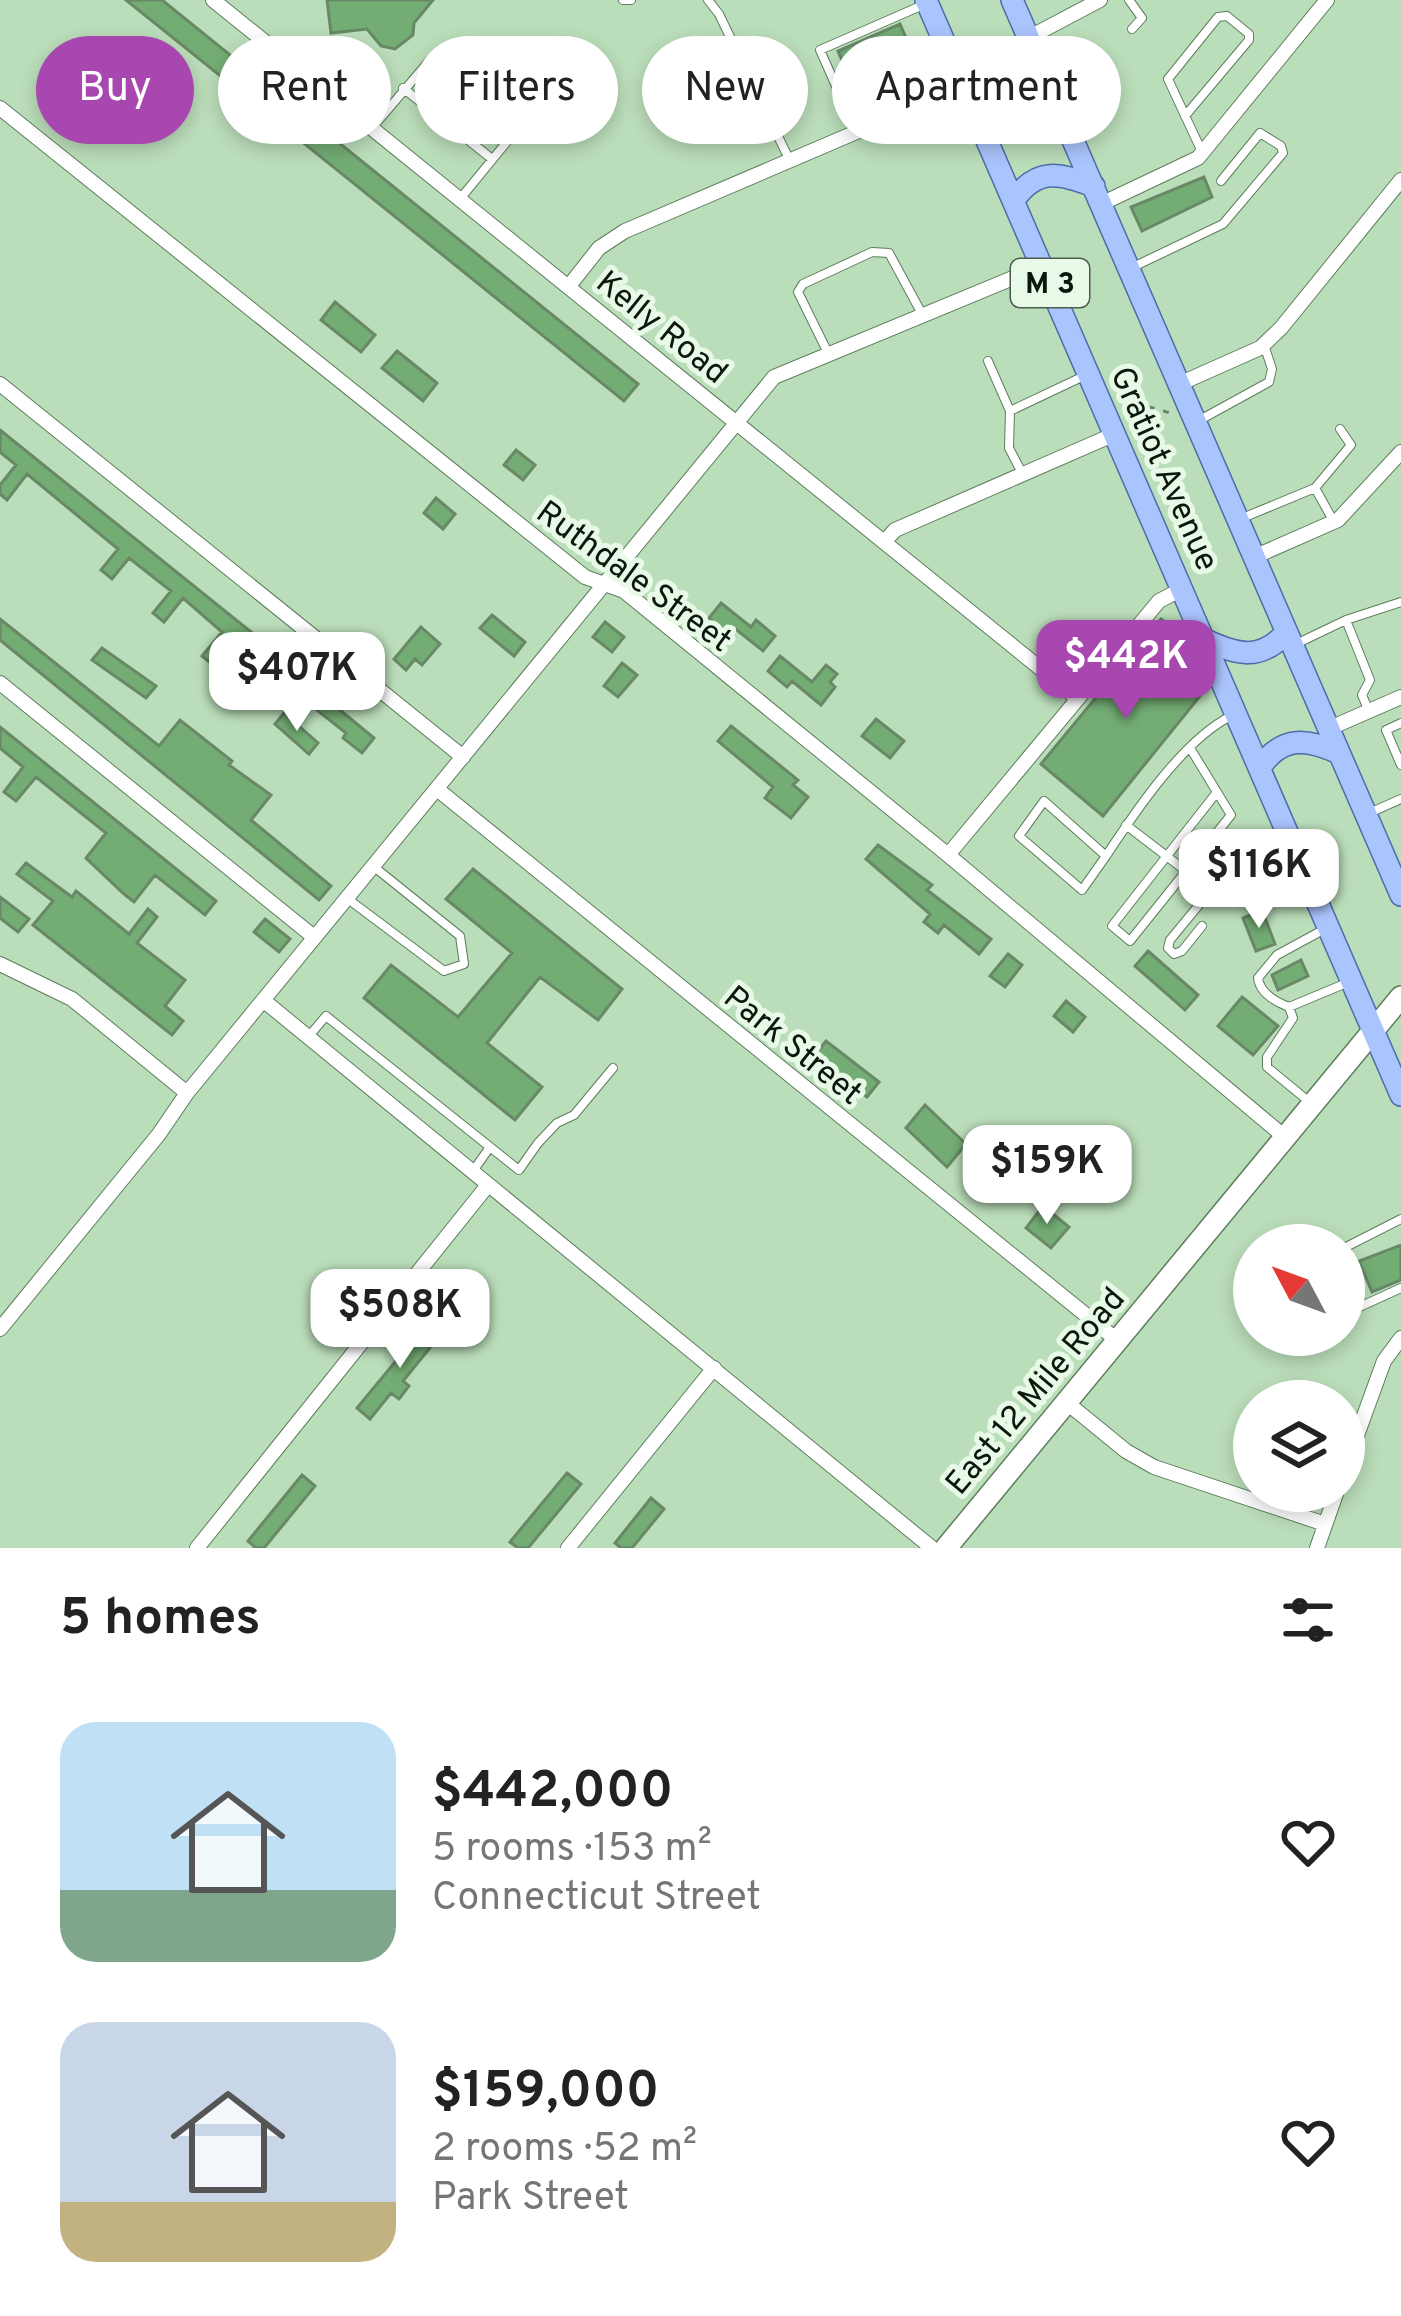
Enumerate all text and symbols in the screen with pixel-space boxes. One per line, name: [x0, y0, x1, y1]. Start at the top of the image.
chip: Buy: [36, 36, 194, 144]
chip: Rent: [218, 36, 391, 144]
chip: Filters: [415, 36, 618, 144]
chip: New: [642, 36, 808, 144]
chip: Apartment: [832, 36, 1121, 144]
road number: M 3: [1011, 259, 1089, 307]
street label: Kelly Road: [586, 263, 735, 395]
street label: Gratiot Avenue: [1099, 361, 1226, 578]
street label: Ruthdale Street: [527, 493, 739, 663]
pin: $442K: [1042, 620, 1210, 722]
pin: $407K: [213, 632, 381, 734]
text: $442K: [1063, 634, 1189, 683]
text: $407K: [236, 646, 358, 695]
pin: $116K: [1175, 829, 1343, 931]
text: $116K: [1206, 843, 1312, 892]
street label: Park Street: [713, 978, 869, 1116]
pin: $159K: [963, 1125, 1131, 1227]
text: $159K: [990, 1139, 1104, 1188]
north arrow: [1233, 1224, 1365, 1356]
map controls: [1233, 1224, 1365, 1512]
pin: $508K: [316, 1269, 484, 1371]
street label: East 12 Mile Road: [938, 1280, 1136, 1505]
text: $508K: [338, 1283, 462, 1332]
button: layers: [1233, 1380, 1365, 1512]
icon: filters: [1275, 1587, 1341, 1653]
text: 5 homes: [60, 1588, 261, 1653]
text: $442,000: [432, 1761, 673, 1826]
icon: home: [156, 1770, 300, 1914]
icon: heart: [1275, 1809, 1341, 1875]
text: 5 rooms · 153 m²: [432, 1826, 712, 1875]
text: Connecticut Street: [432, 1875, 761, 1924]
text: $159,000: [432, 2061, 659, 2126]
icon: home: [156, 2070, 300, 2214]
icon: heart: [1275, 2109, 1341, 2175]
text: 2 rooms · 52 m²: [432, 2126, 697, 2175]
text: Park Street: [432, 2175, 629, 2224]

